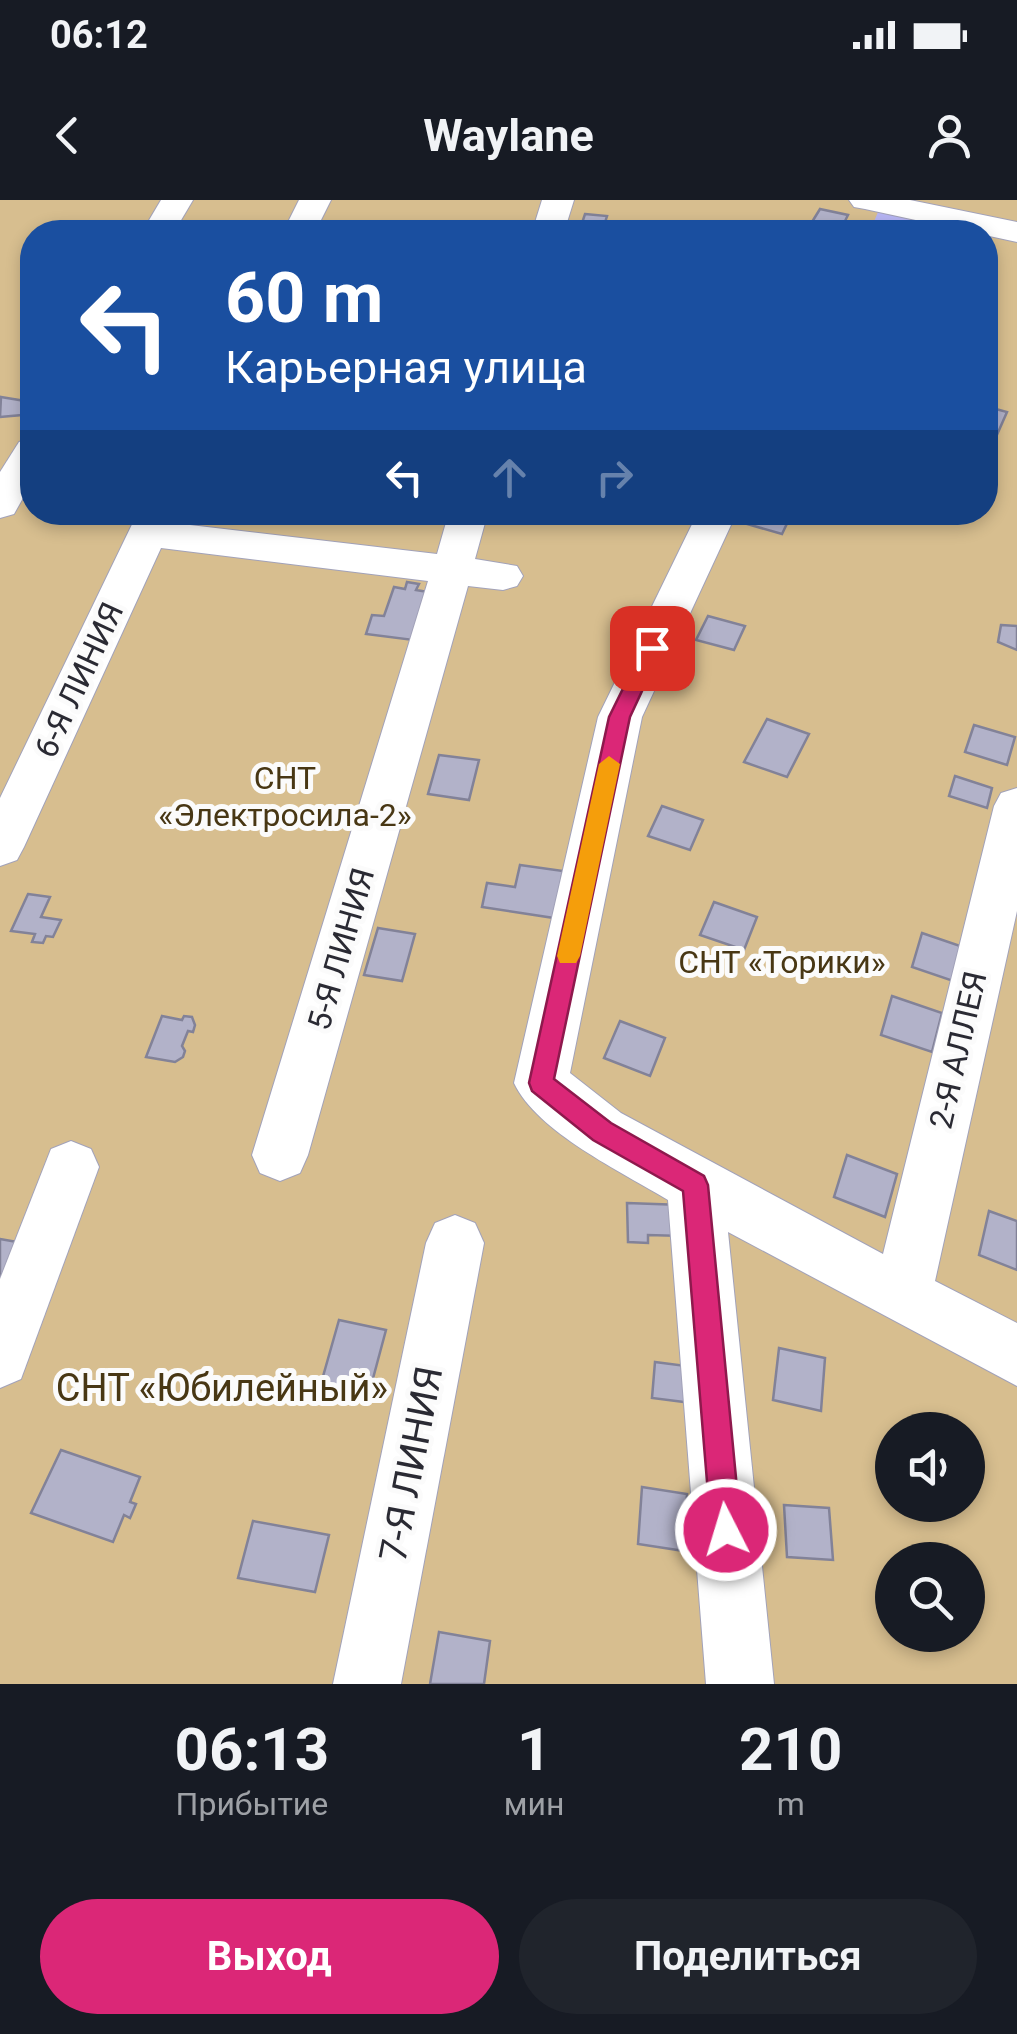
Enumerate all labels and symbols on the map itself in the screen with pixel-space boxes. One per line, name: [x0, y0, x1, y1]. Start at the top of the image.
street label: 6-Я ЛИНИЯ: [27, 596, 131, 764]
pin: [610, 606, 695, 691]
park label: СНТ «Электросила-2»: [158, 759, 412, 834]
street label: 5-Я ЛИНИЯ: [300, 864, 382, 1034]
park label: СНТ «Торики»: [678, 943, 886, 981]
street label: 2-Я АЛЛЕЯ: [921, 968, 995, 1132]
street label: 7-Я ЛИНИЯ: [371, 1363, 451, 1565]
park label: СНТ «Юбилейный»: [56, 1366, 388, 1410]
position arrow: [674, 1478, 778, 1582]

